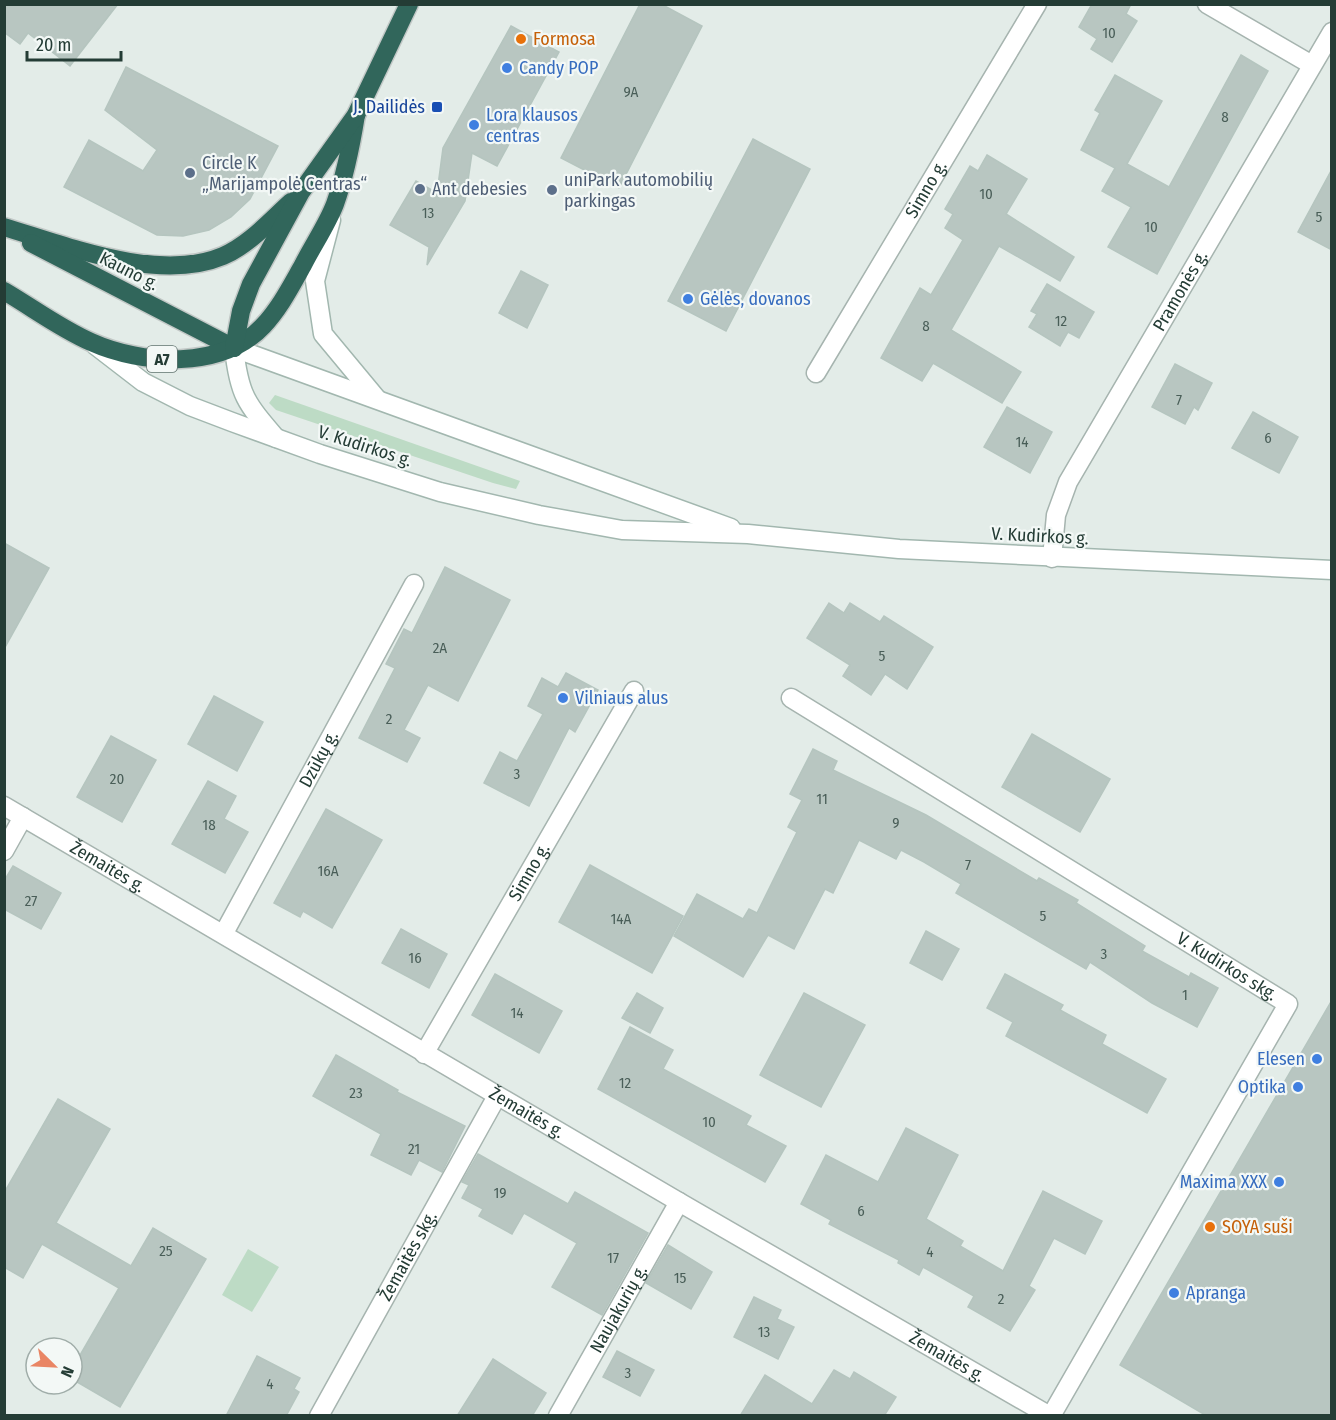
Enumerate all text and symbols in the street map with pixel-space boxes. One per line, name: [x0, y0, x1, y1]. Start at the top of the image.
scale bar: [27, 24, 122, 62]
house number: 10: [1102, 24, 1116, 42]
place label: Formosa: [533, 28, 596, 50]
marker: Formosa: [514, 32, 528, 46]
text: 20 m: [36, 34, 71, 56]
place label: Candy POP: [519, 57, 598, 79]
marker: Candy POP: [500, 61, 514, 75]
house number: 9A: [623, 83, 639, 101]
place label: J. Dailidės: [353, 96, 425, 118]
marker: J. Dailidės: [430, 100, 444, 114]
place label: Lora klausos centras: [486, 104, 578, 147]
house number: 8: [1221, 108, 1229, 126]
marker: Lora klausos centras: [467, 118, 481, 132]
place label: Circle K „Marijampolė Centras“: [202, 152, 367, 195]
street label: Simno g.: [900, 157, 952, 222]
marker: Circle K „Marijampolė Centras“: [183, 166, 197, 180]
place label: uniPark automobilių parkingas: [564, 169, 713, 212]
place label: Ant debesies: [432, 178, 527, 200]
marker: Ant debesies: [413, 182, 427, 196]
marker: uniPark automobilių parkingas: [545, 183, 559, 197]
house number: 10: [979, 185, 993, 203]
house number: 13: [422, 204, 435, 222]
house number: 5: [1316, 208, 1323, 226]
house number: 10: [1144, 218, 1158, 236]
street label: Pramonės g.: [1148, 246, 1212, 335]
street label: Kauno g.: [96, 247, 162, 295]
place label: Gėlės, dovanos: [700, 288, 811, 310]
marker: Gėlės, dovanos: [681, 292, 695, 306]
house number: 12: [1055, 312, 1068, 330]
house number: 8: [922, 317, 930, 335]
road number: A7: [147, 346, 177, 372]
house number: 7: [1176, 391, 1182, 409]
street label: V. Kudirkos g.: [315, 420, 415, 472]
house number: 6: [1264, 429, 1272, 447]
house number: 14: [1015, 433, 1029, 451]
street label: V. Kudirkos g.: [991, 522, 1089, 550]
house number: 2A: [433, 639, 447, 657]
house number: 5: [879, 647, 886, 665]
place label: Vilniaus alus: [575, 687, 668, 709]
marker: Vilniaus alus: [556, 691, 570, 705]
house number: 2: [386, 710, 393, 728]
street label: Dzūkų g.: [294, 727, 343, 791]
house number: 3: [514, 765, 521, 783]
house number: 20: [110, 770, 124, 788]
house number: 11: [816, 790, 828, 808]
house number: 9: [892, 814, 900, 832]
house number: 18: [202, 816, 216, 834]
street label: Žemaitės g.: [66, 836, 149, 897]
street label: Simno g.: [504, 839, 554, 905]
house number: 7: [965, 856, 971, 874]
house number: 16A: [317, 862, 339, 880]
house number: 27: [25, 892, 37, 910]
house number: 5: [1040, 907, 1047, 925]
house number: 14A: [610, 910, 632, 928]
street label: V. Kudirkos skg.: [1173, 927, 1281, 1006]
house number: 3: [1101, 945, 1108, 963]
house number: 16: [408, 949, 422, 967]
house number: 1: [1182, 986, 1188, 1004]
house number: 14: [510, 1004, 524, 1022]
place label: Elesen: [1257, 1048, 1305, 1070]
marker: Elesen: [1310, 1052, 1324, 1066]
house number: 12: [619, 1074, 632, 1092]
place label: Optika: [1238, 1076, 1286, 1098]
marker: Optika: [1291, 1080, 1305, 1094]
street label: Žemaitės g.: [485, 1082, 568, 1143]
house number: 23: [349, 1084, 363, 1102]
house number: 10: [702, 1113, 716, 1131]
house number: 21: [408, 1140, 420, 1158]
place label: Maxima XXX: [1180, 1171, 1267, 1193]
marker: Maxima XXX: [1272, 1175, 1286, 1189]
house number: 19: [493, 1184, 507, 1202]
house number: 6: [857, 1202, 865, 1220]
street label: Žemaitės skg.: [374, 1207, 442, 1305]
place label: SOYA suši: [1222, 1216, 1293, 1238]
marker: SOYA suši: [1203, 1220, 1217, 1234]
house number: 25: [159, 1242, 173, 1260]
house number: 4: [926, 1243, 934, 1261]
house number: 17: [607, 1249, 619, 1267]
street label: Naujakurių g.: [585, 1261, 652, 1357]
house number: 15: [674, 1269, 686, 1287]
place label: Apranga: [1186, 1282, 1246, 1304]
marker: Apranga: [1167, 1286, 1181, 1300]
house number: 2: [998, 1290, 1005, 1308]
house number: 13: [758, 1323, 771, 1341]
street label: Žemaitės g.: [906, 1326, 989, 1387]
north arrow: [24, 1336, 84, 1396]
text: N: [57, 1364, 78, 1380]
house number: 3: [625, 1364, 632, 1382]
house number: 4: [266, 1375, 274, 1393]

